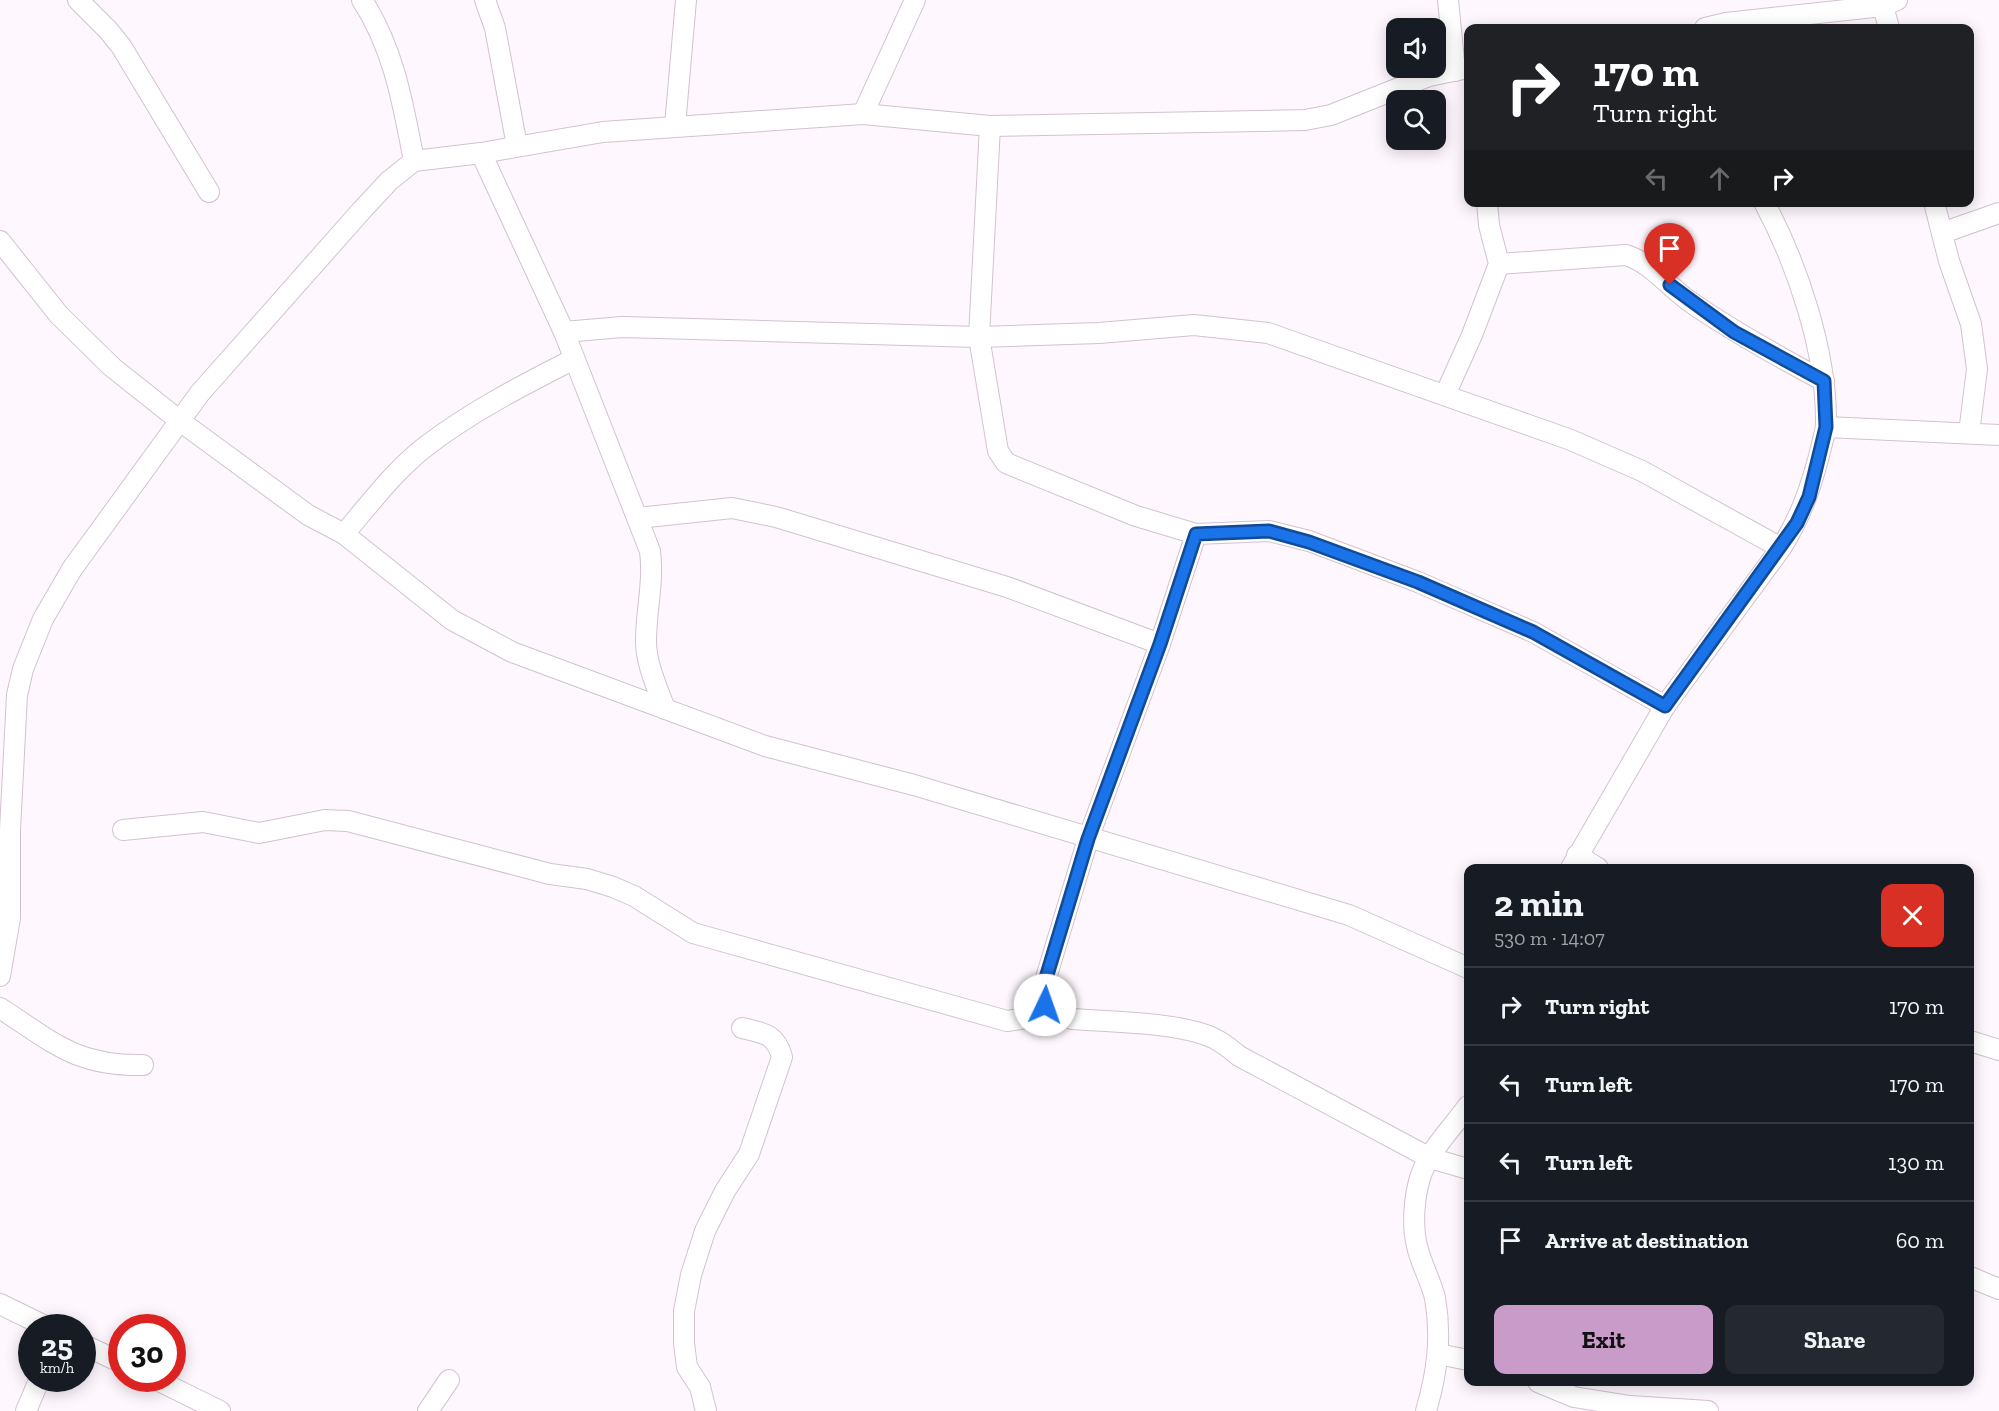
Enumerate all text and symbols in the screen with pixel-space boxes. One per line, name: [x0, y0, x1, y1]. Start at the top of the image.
map controls: [1386, 18, 1446, 150]
button: sound: [1386, 18, 1446, 78]
text: 170 m: [1593, 46, 1699, 97]
icon: right: [1494, 48, 1572, 126]
button: search: [1386, 90, 1446, 150]
text: Turn right: [1593, 97, 1717, 129]
icon: left: [1640, 162, 1673, 195]
icon: ahead: [1703, 162, 1736, 195]
icon: right: [1766, 162, 1799, 195]
pin: [1644, 223, 1695, 285]
icon: arrive: [1653, 232, 1686, 265]
text: 2 min: [1494, 882, 1584, 925]
button: close: [1881, 884, 1944, 947]
text: 530 m · 14:07: [1494, 926, 1605, 950]
position arrow: [1013, 973, 1077, 1037]
icon: right: [1494, 990, 1527, 1023]
text: Turn right: [1545, 993, 1649, 1020]
text: 170 m: [1889, 993, 1944, 1020]
icon: left: [1494, 1068, 1527, 1101]
text: Turn left: [1545, 1071, 1632, 1098]
text: 170 m: [1889, 1071, 1944, 1098]
icon: left: [1494, 1146, 1527, 1179]
text: Turn left: [1545, 1149, 1632, 1176]
text: 130 m: [1888, 1149, 1944, 1176]
icon: arrive: [1494, 1224, 1527, 1257]
text: Arrive at destination: [1545, 1227, 1748, 1254]
text: 60 m: [1896, 1227, 1944, 1254]
button: Exit: [1494, 1305, 1713, 1374]
button: Share: [1725, 1305, 1944, 1374]
speed limit sign: 30: [108, 1314, 186, 1392]
text: 25: [41, 1328, 73, 1364]
text: km/h: [40, 1359, 74, 1377]

